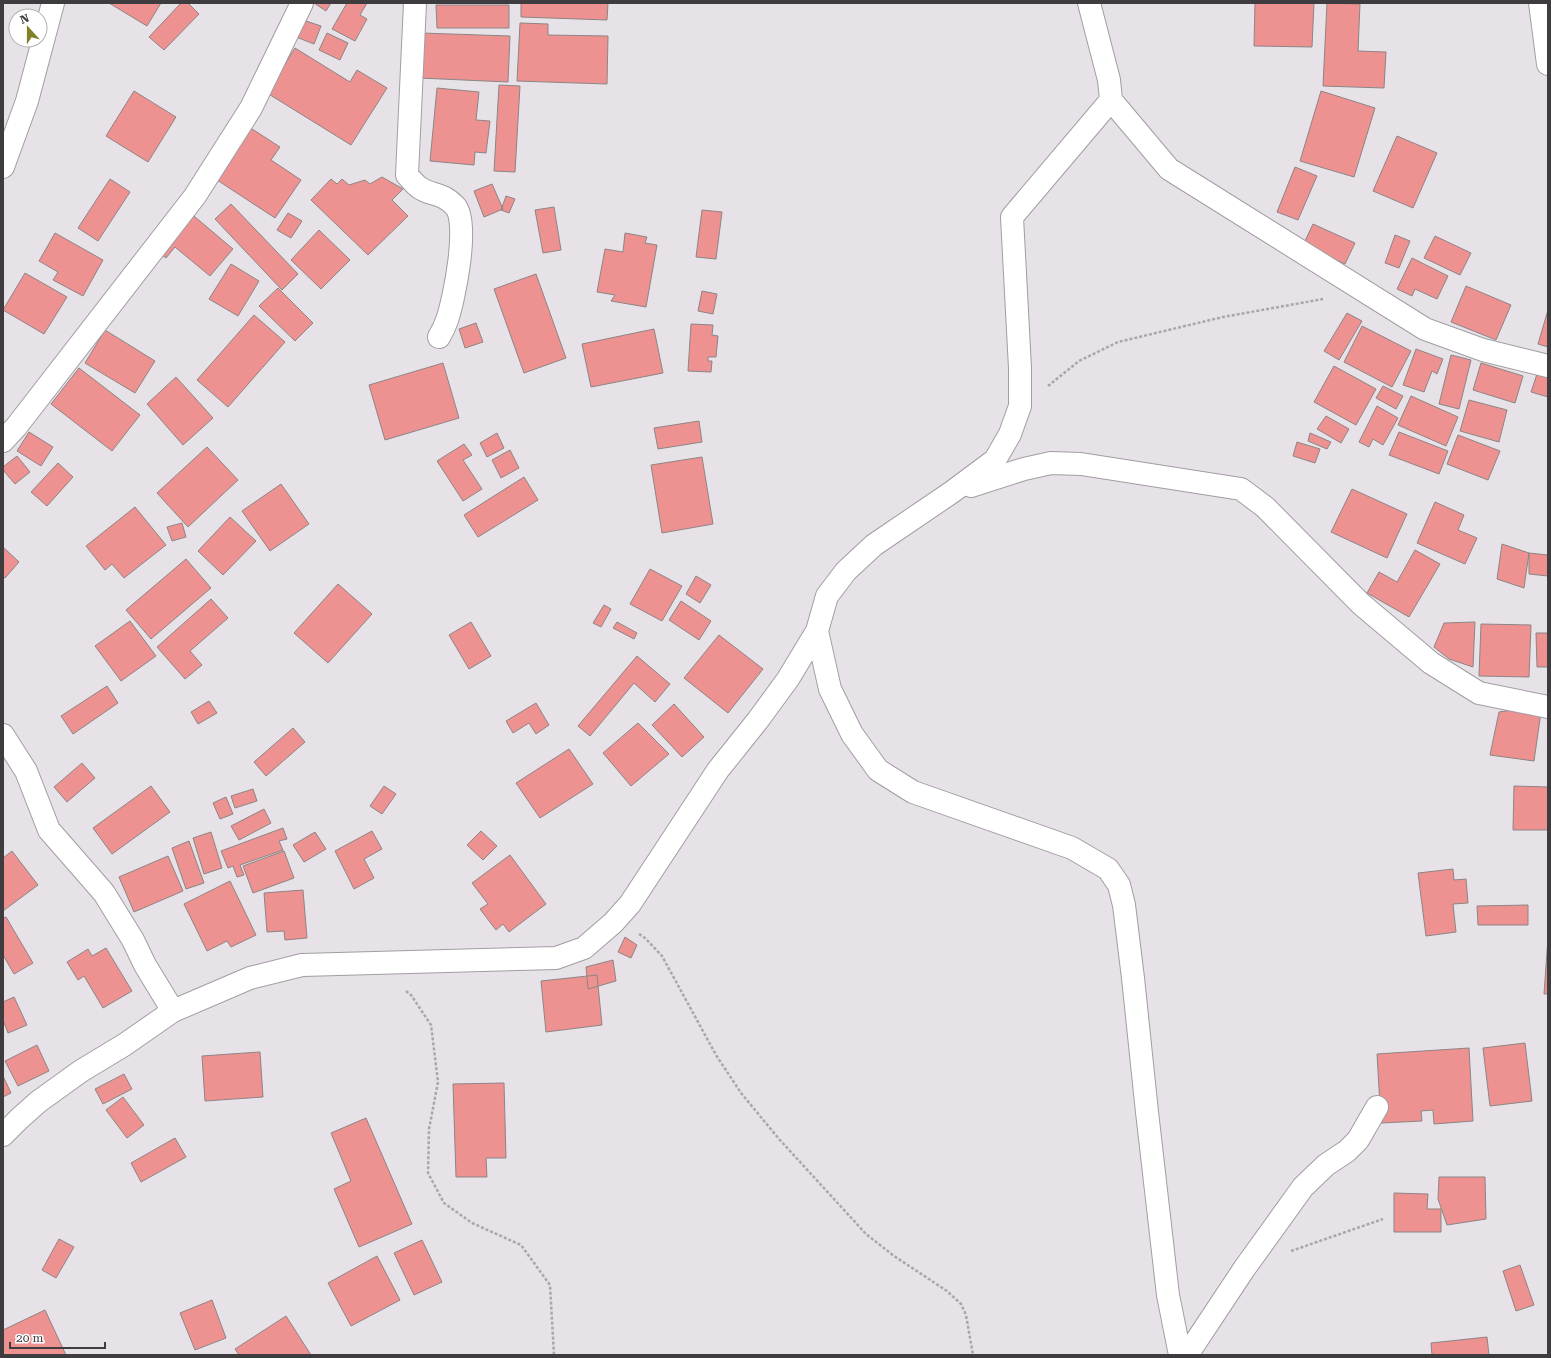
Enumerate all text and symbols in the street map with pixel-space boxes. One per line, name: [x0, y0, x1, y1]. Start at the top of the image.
north arrow: [8, 8, 48, 48]
text: N: [18, 11, 31, 27]
scale bar: [10, 1324, 105, 1350]
text: 20 m: [16, 1331, 43, 1345]

